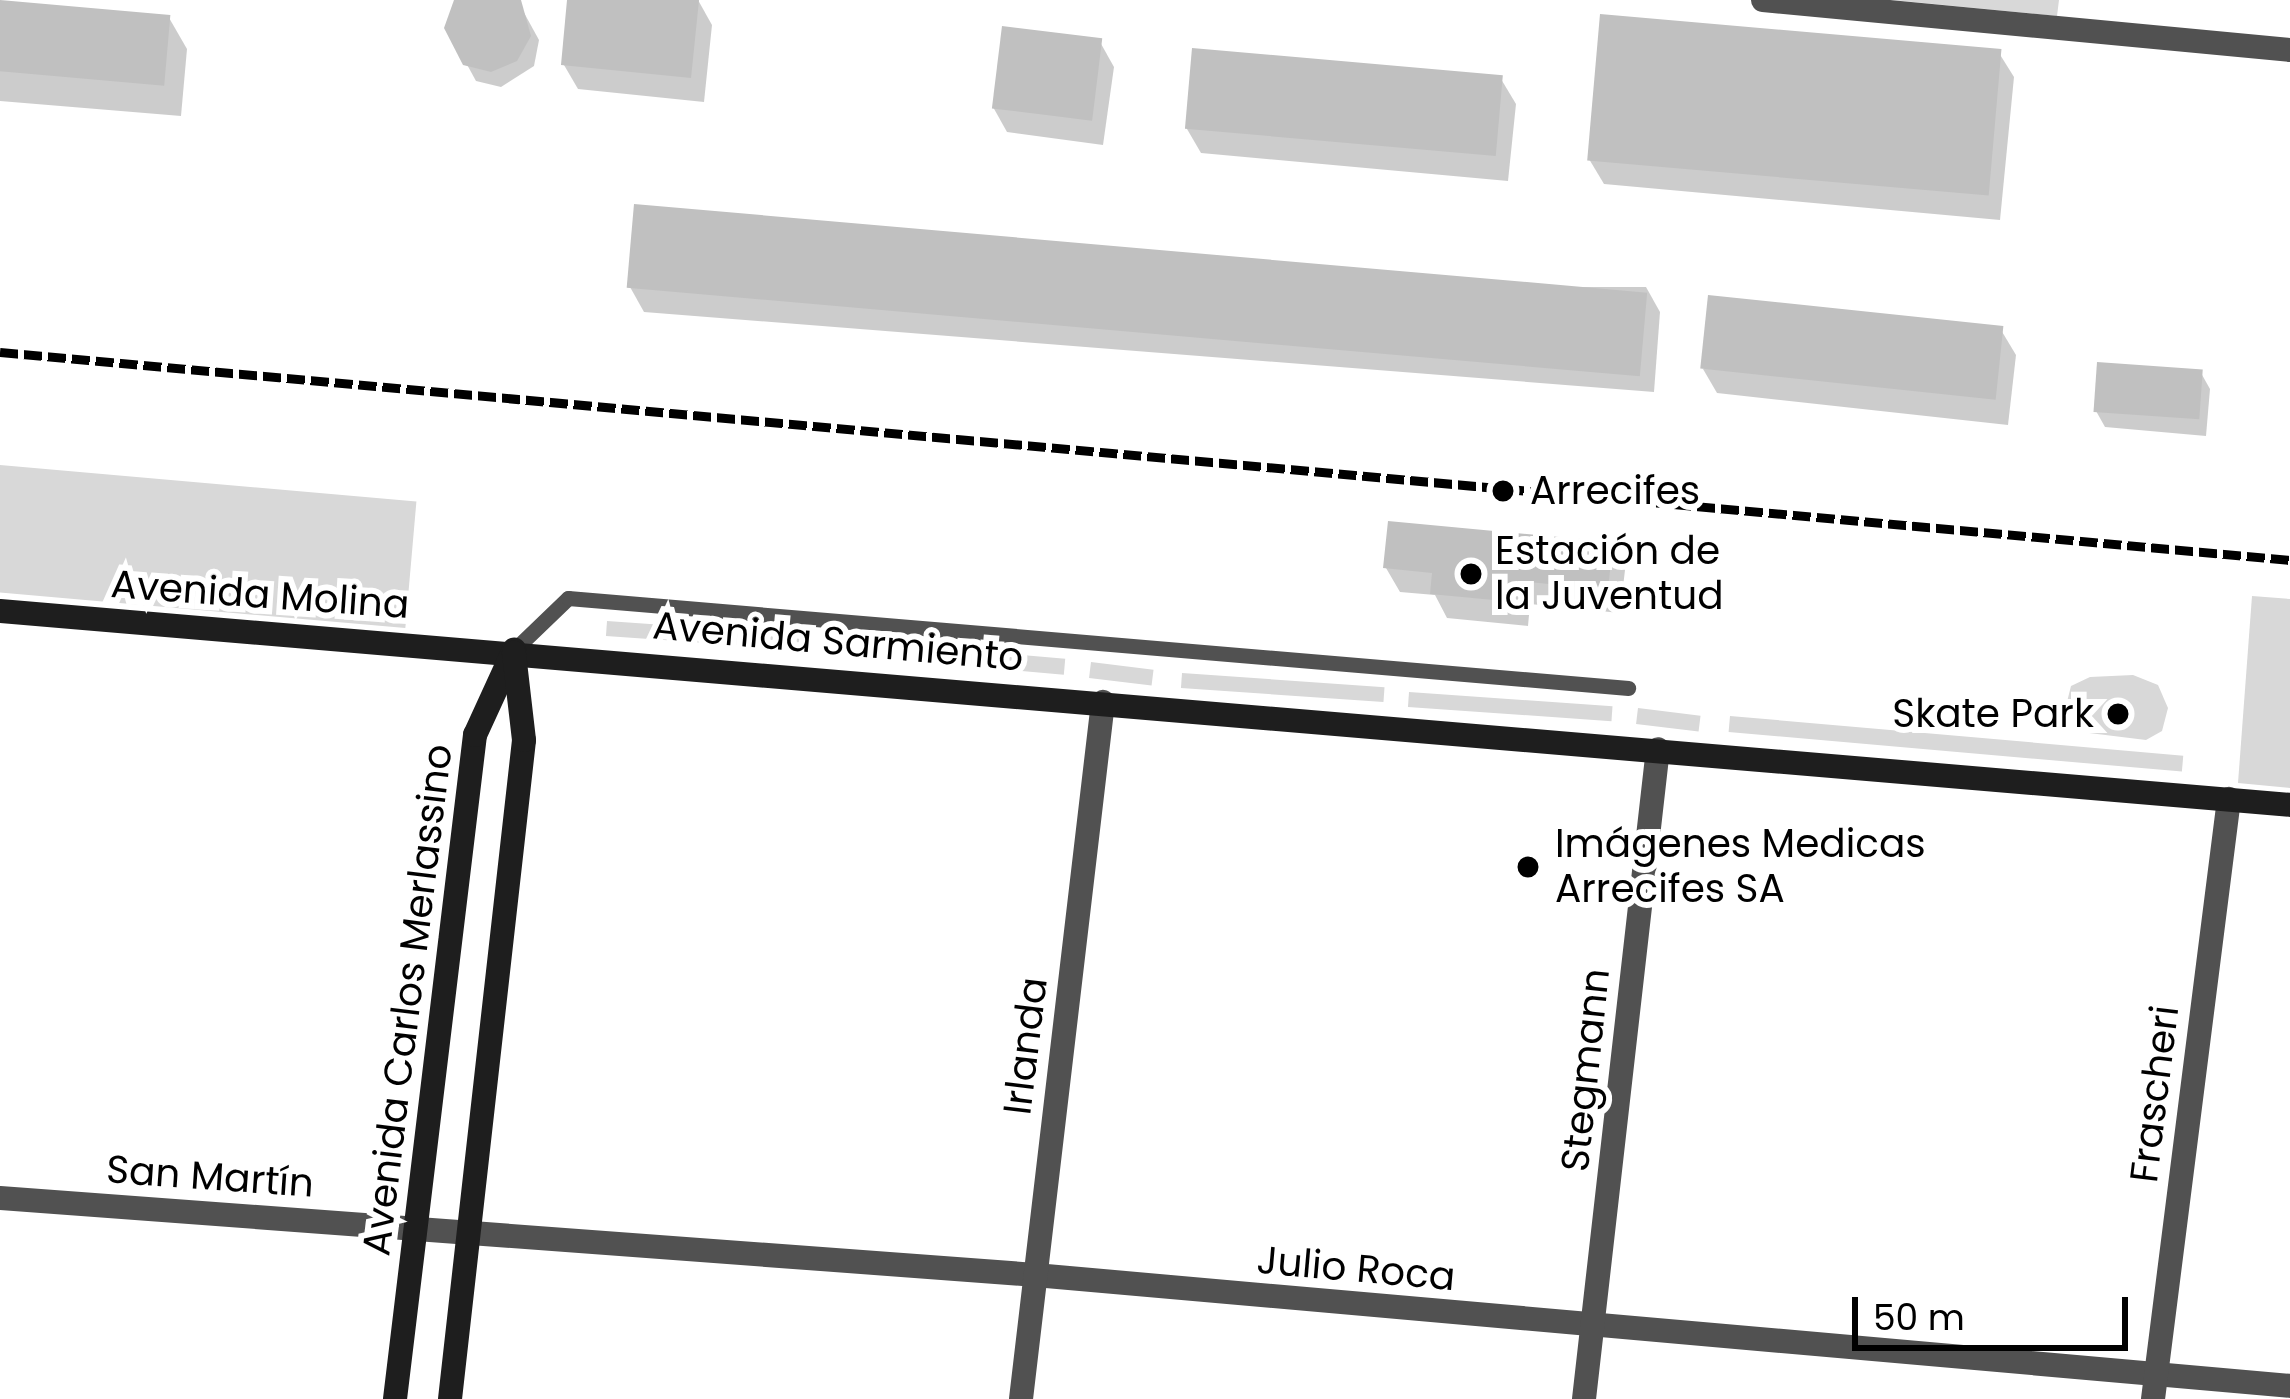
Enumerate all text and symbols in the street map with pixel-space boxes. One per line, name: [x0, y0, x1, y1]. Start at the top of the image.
place label: Arrecifes: [1530, 468, 1700, 514]
marker: Arrecifes: [1487, 475, 1519, 507]
place label: Estación de la Juventud: [1495, 529, 1724, 620]
street label: Avenida Molina: [109, 561, 411, 629]
marker: Estación de la Juventud: [1458, 561, 1484, 587]
street label: Avenida Sarmiento: [651, 602, 1025, 682]
place label: Skate Park: [1892, 691, 2094, 737]
marker: Skate Park: [2105, 701, 2131, 727]
street label: Avenida Carlos Merlassino: [353, 742, 463, 1258]
place label: Imágenes Medicas Arrecifes SA: [1555, 822, 1926, 913]
marker: Imágenes Medicas Arrecifes SA: [1512, 851, 1544, 883]
street label: Stegmann: [1552, 966, 1620, 1174]
street label: Irlanda: [994, 975, 1058, 1117]
street label: Frascheri: [2121, 1003, 2189, 1185]
street label: San Martín: [105, 1146, 315, 1208]
street label: Julio Roca: [1255, 1237, 1457, 1301]
scale bar: [1858, 1273, 2134, 1347]
text: 50 m: [1873, 1292, 1965, 1343]

